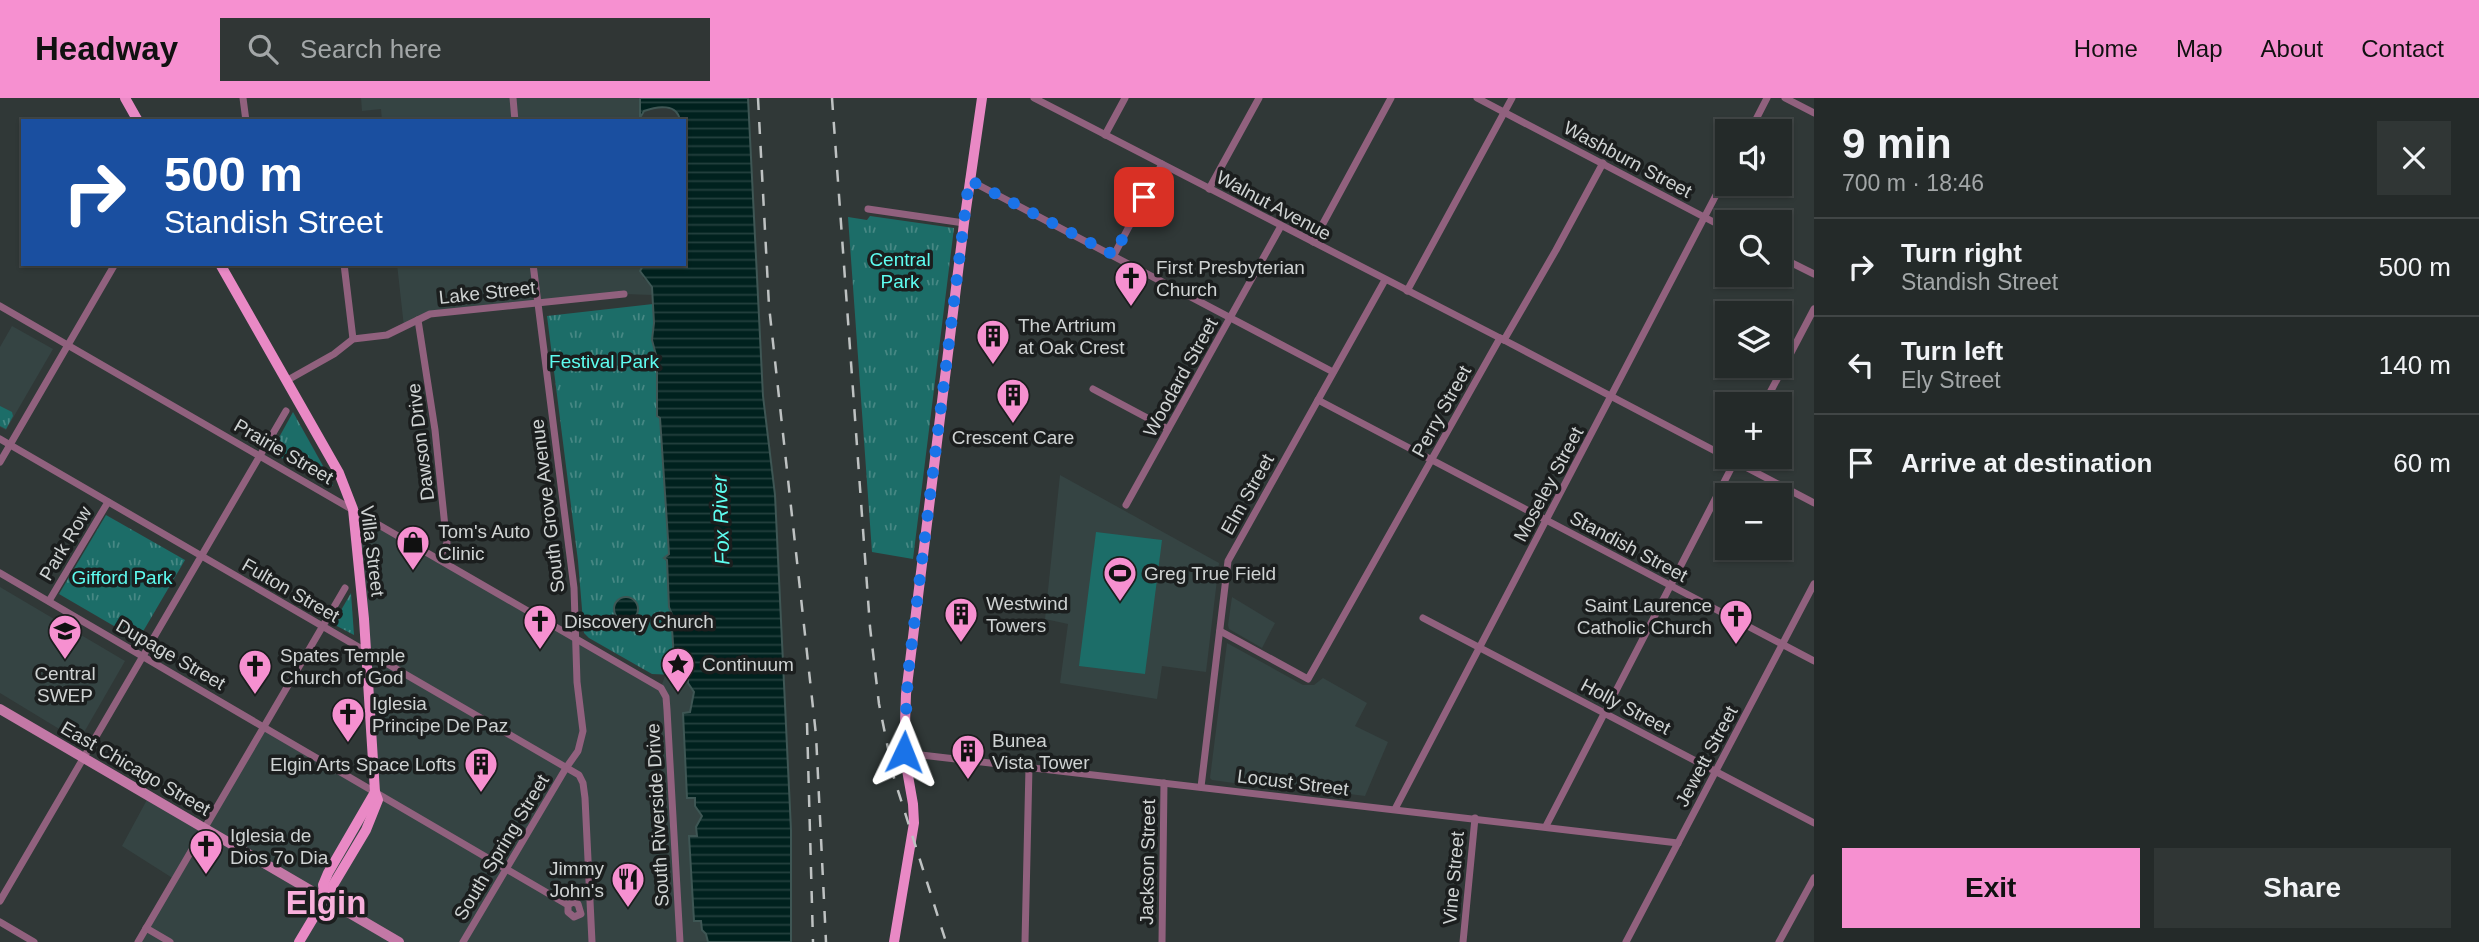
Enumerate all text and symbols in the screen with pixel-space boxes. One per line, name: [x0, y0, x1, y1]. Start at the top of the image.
search box: [220, 18, 710, 81]
text: Headway: [35, 30, 178, 67]
icon: search: [244, 30, 282, 68]
text: Search here: [300, 34, 442, 64]
text: Home: [2074, 35, 2138, 62]
text: Map: [2176, 35, 2223, 62]
text: About: [2261, 35, 2323, 62]
text: Contact: [2361, 35, 2444, 62]
street label: Washburn Street: [1560, 117, 1696, 202]
map controls: [1715, 119, 1792, 560]
button: sound: [1715, 119, 1792, 196]
text: 9 min: [1842, 120, 1952, 167]
button: close: [2377, 121, 2451, 195]
icon: right: [49, 147, 140, 238]
text: 500 m: [164, 147, 303, 201]
street label: Walnut Avenue: [1213, 166, 1335, 244]
pin: [1114, 167, 1174, 227]
text: 700 m · 18:46: [1842, 170, 1984, 196]
icon: arrive: [1125, 178, 1163, 216]
text: Standish Street: [164, 204, 383, 240]
button: search: [1715, 210, 1792, 287]
text: Turn right: [1901, 238, 2022, 268]
icon: right: [1842, 248, 1880, 286]
park label: Central Park: [869, 249, 931, 292]
text: 500 m: [2379, 252, 2451, 282]
place label: First Presbyterian Church: [1156, 257, 1305, 300]
church icon: First Presbyterian Church: [1112, 259, 1150, 308]
text: Standish Street: [1901, 269, 2058, 295]
street label: Lake Street: [438, 277, 537, 308]
button: layers: [1715, 301, 1792, 378]
street label: Woodard Street: [1139, 313, 1222, 440]
place label: The Artrium at Oak Crest: [1018, 315, 1125, 358]
building icon: The Artrium at Oak Crest: [974, 317, 1012, 366]
text: Turn left: [1901, 336, 2003, 366]
icon: left: [1842, 346, 1880, 384]
text: 140 m: [2379, 350, 2451, 380]
park label: Festival Park: [549, 351, 659, 372]
street label: Perry Street: [1408, 361, 1476, 461]
text: Ely Street: [1901, 367, 2001, 393]
building icon: Crescent Care: [994, 376, 1032, 425]
street label: Dawson Drive: [403, 382, 438, 502]
button: +: [1715, 392, 1792, 469]
street label: Prairie Street: [230, 415, 338, 489]
street label: South Grove Avenue: [526, 418, 569, 594]
street label: Moseley Street: [1509, 423, 1588, 545]
place label: Crescent Care: [952, 427, 1074, 448]
icon: arrive: [1842, 444, 1880, 482]
text: Arrive at destination: [1901, 448, 2152, 478]
text: 60 m: [2393, 448, 2451, 478]
street label: Elm Street: [1217, 450, 1278, 538]
water label: Fox River: [707, 474, 734, 565]
button: −: [1715, 483, 1792, 560]
street label: Park Row: [35, 502, 96, 584]
street label: Villa Street: [357, 504, 389, 598]
street label: Standish Street: [1566, 507, 1692, 587]
place label: Tom's Auto Clinic: [438, 521, 530, 564]
shop icon: Tom's Auto Clinic: [394, 523, 432, 572]
street label: Fulton Street: [238, 554, 344, 627]
sports icon: Greg True Field: [1101, 554, 1139, 603]
place label: Greg True Field: [1144, 563, 1276, 584]
park label: Gifford Park: [71, 567, 173, 588]
place label: Westwind Towers: [986, 593, 1068, 636]
building icon: Westwind Towers: [942, 595, 980, 644]
place label: Saint Laurence Catholic Church: [1577, 595, 1712, 638]
church icon: Saint Laurence Catholic Church: [1717, 597, 1755, 646]
church icon: Discovery Church: [521, 602, 559, 651]
place label: Discovery Church: [564, 611, 714, 632]
school or university icon: Central SWEP: [46, 612, 84, 661]
street label: Dupage Street: [112, 615, 230, 695]
place label: Spates Temple Church of God: [280, 645, 405, 688]
place icon: Continuum: [659, 645, 697, 694]
church icon: Spates Temple Church of God: [236, 647, 274, 696]
place label: Continuum: [702, 654, 794, 675]
place label: Central SWEP: [34, 663, 96, 706]
street label: Holly Street: [1577, 674, 1675, 739]
place label: Iglesia Principe De Paz: [372, 693, 508, 736]
church icon: Iglesia Principe De Paz: [329, 695, 367, 744]
street label: Jewett Street: [1671, 702, 1742, 810]
position arrow: [867, 715, 941, 789]
street label: East Chicago Street: [57, 717, 215, 820]
street label: South Riverside Drive: [642, 723, 673, 907]
place label: Bunea Vista Tower: [992, 730, 1090, 773]
building icon: Bunea Vista Tower: [949, 732, 987, 781]
building icon: Elgin Arts Space Lofts: [462, 745, 500, 794]
place label: Elgin Arts Space Lofts: [270, 754, 456, 775]
street label: Locust Street: [1236, 765, 1350, 800]
street label: South Spring Street: [450, 770, 554, 924]
street label: Jackson Street: [1136, 798, 1159, 925]
place label: Iglesia de Dios 7o Dia: [230, 825, 329, 868]
church icon: Iglesia de Dios 7o Dia: [187, 827, 225, 876]
street label: Vine Street: [1439, 830, 1468, 926]
button: Exit: [1842, 848, 2140, 928]
button: Share: [2154, 848, 2451, 928]
place label: Jimmy John's: [549, 858, 604, 901]
restaurant icon: Jimmy John's: [609, 860, 647, 909]
district label: Elgin: [286, 884, 366, 921]

